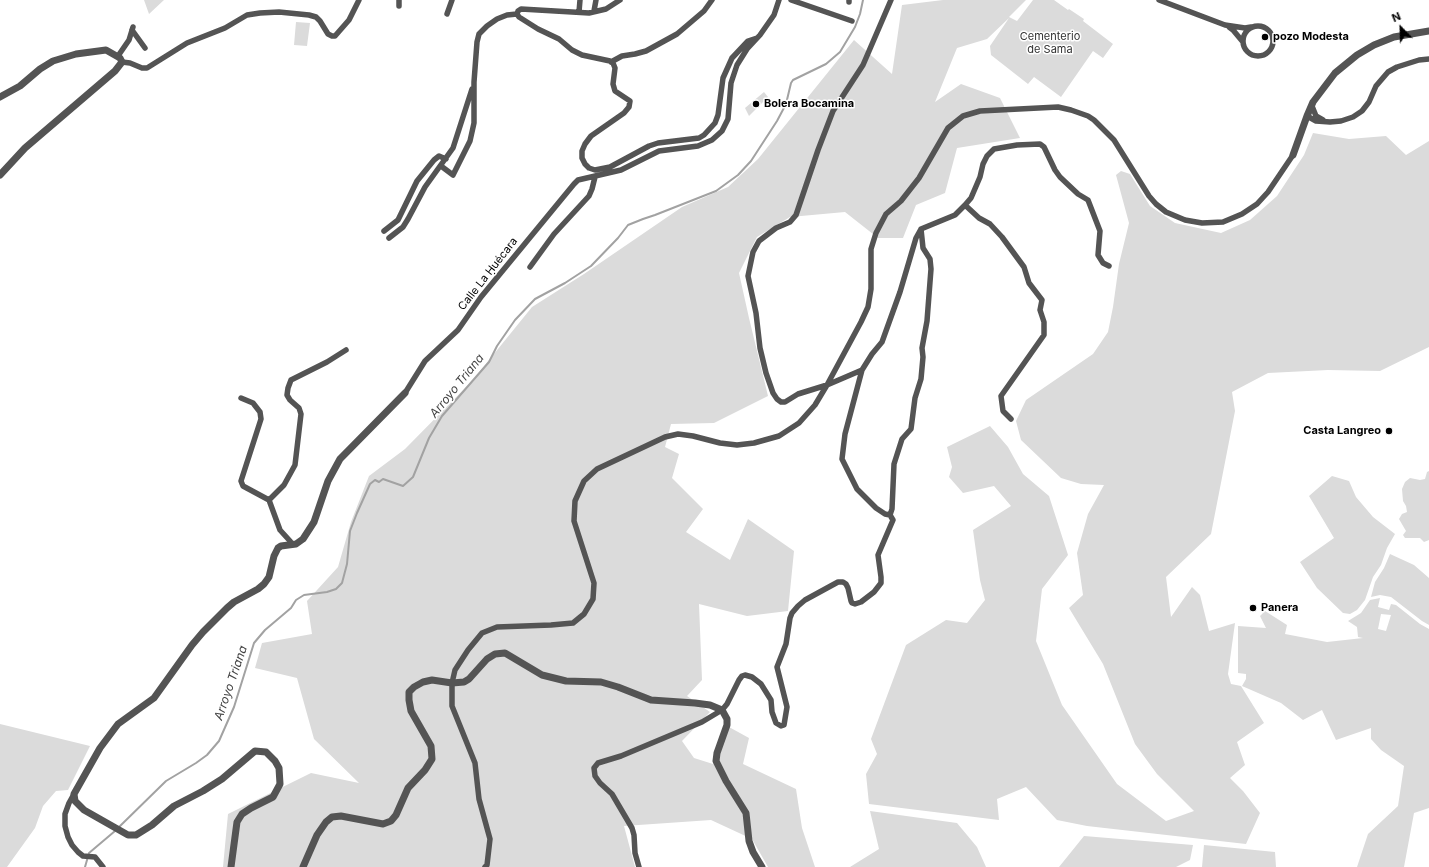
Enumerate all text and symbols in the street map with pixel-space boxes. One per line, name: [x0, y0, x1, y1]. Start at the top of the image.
north arrow: [1381, 8, 1421, 48]
text: N: [1390, 9, 1403, 25]
park label: Cementerio de Sama: [1020, 30, 1080, 56]
place label: pozo Modesta: [1273, 30, 1349, 44]
marker: pozo Modesta: [1260, 32, 1270, 42]
place label: Bolera Bocamina: [764, 97, 854, 111]
marker: Bolera Bocamina: [751, 99, 761, 109]
street label: Calle La Ḥuécara: [456, 235, 520, 313]
water label: Arroyo Triana: [427, 351, 487, 421]
place label: Casta Langreo: [1303, 424, 1381, 438]
marker: Casta Langreo: [1384, 426, 1394, 436]
place label: Panera: [1261, 601, 1298, 615]
marker: Panera: [1248, 603, 1258, 613]
water label: Arroyo Triana: [212, 644, 250, 722]

